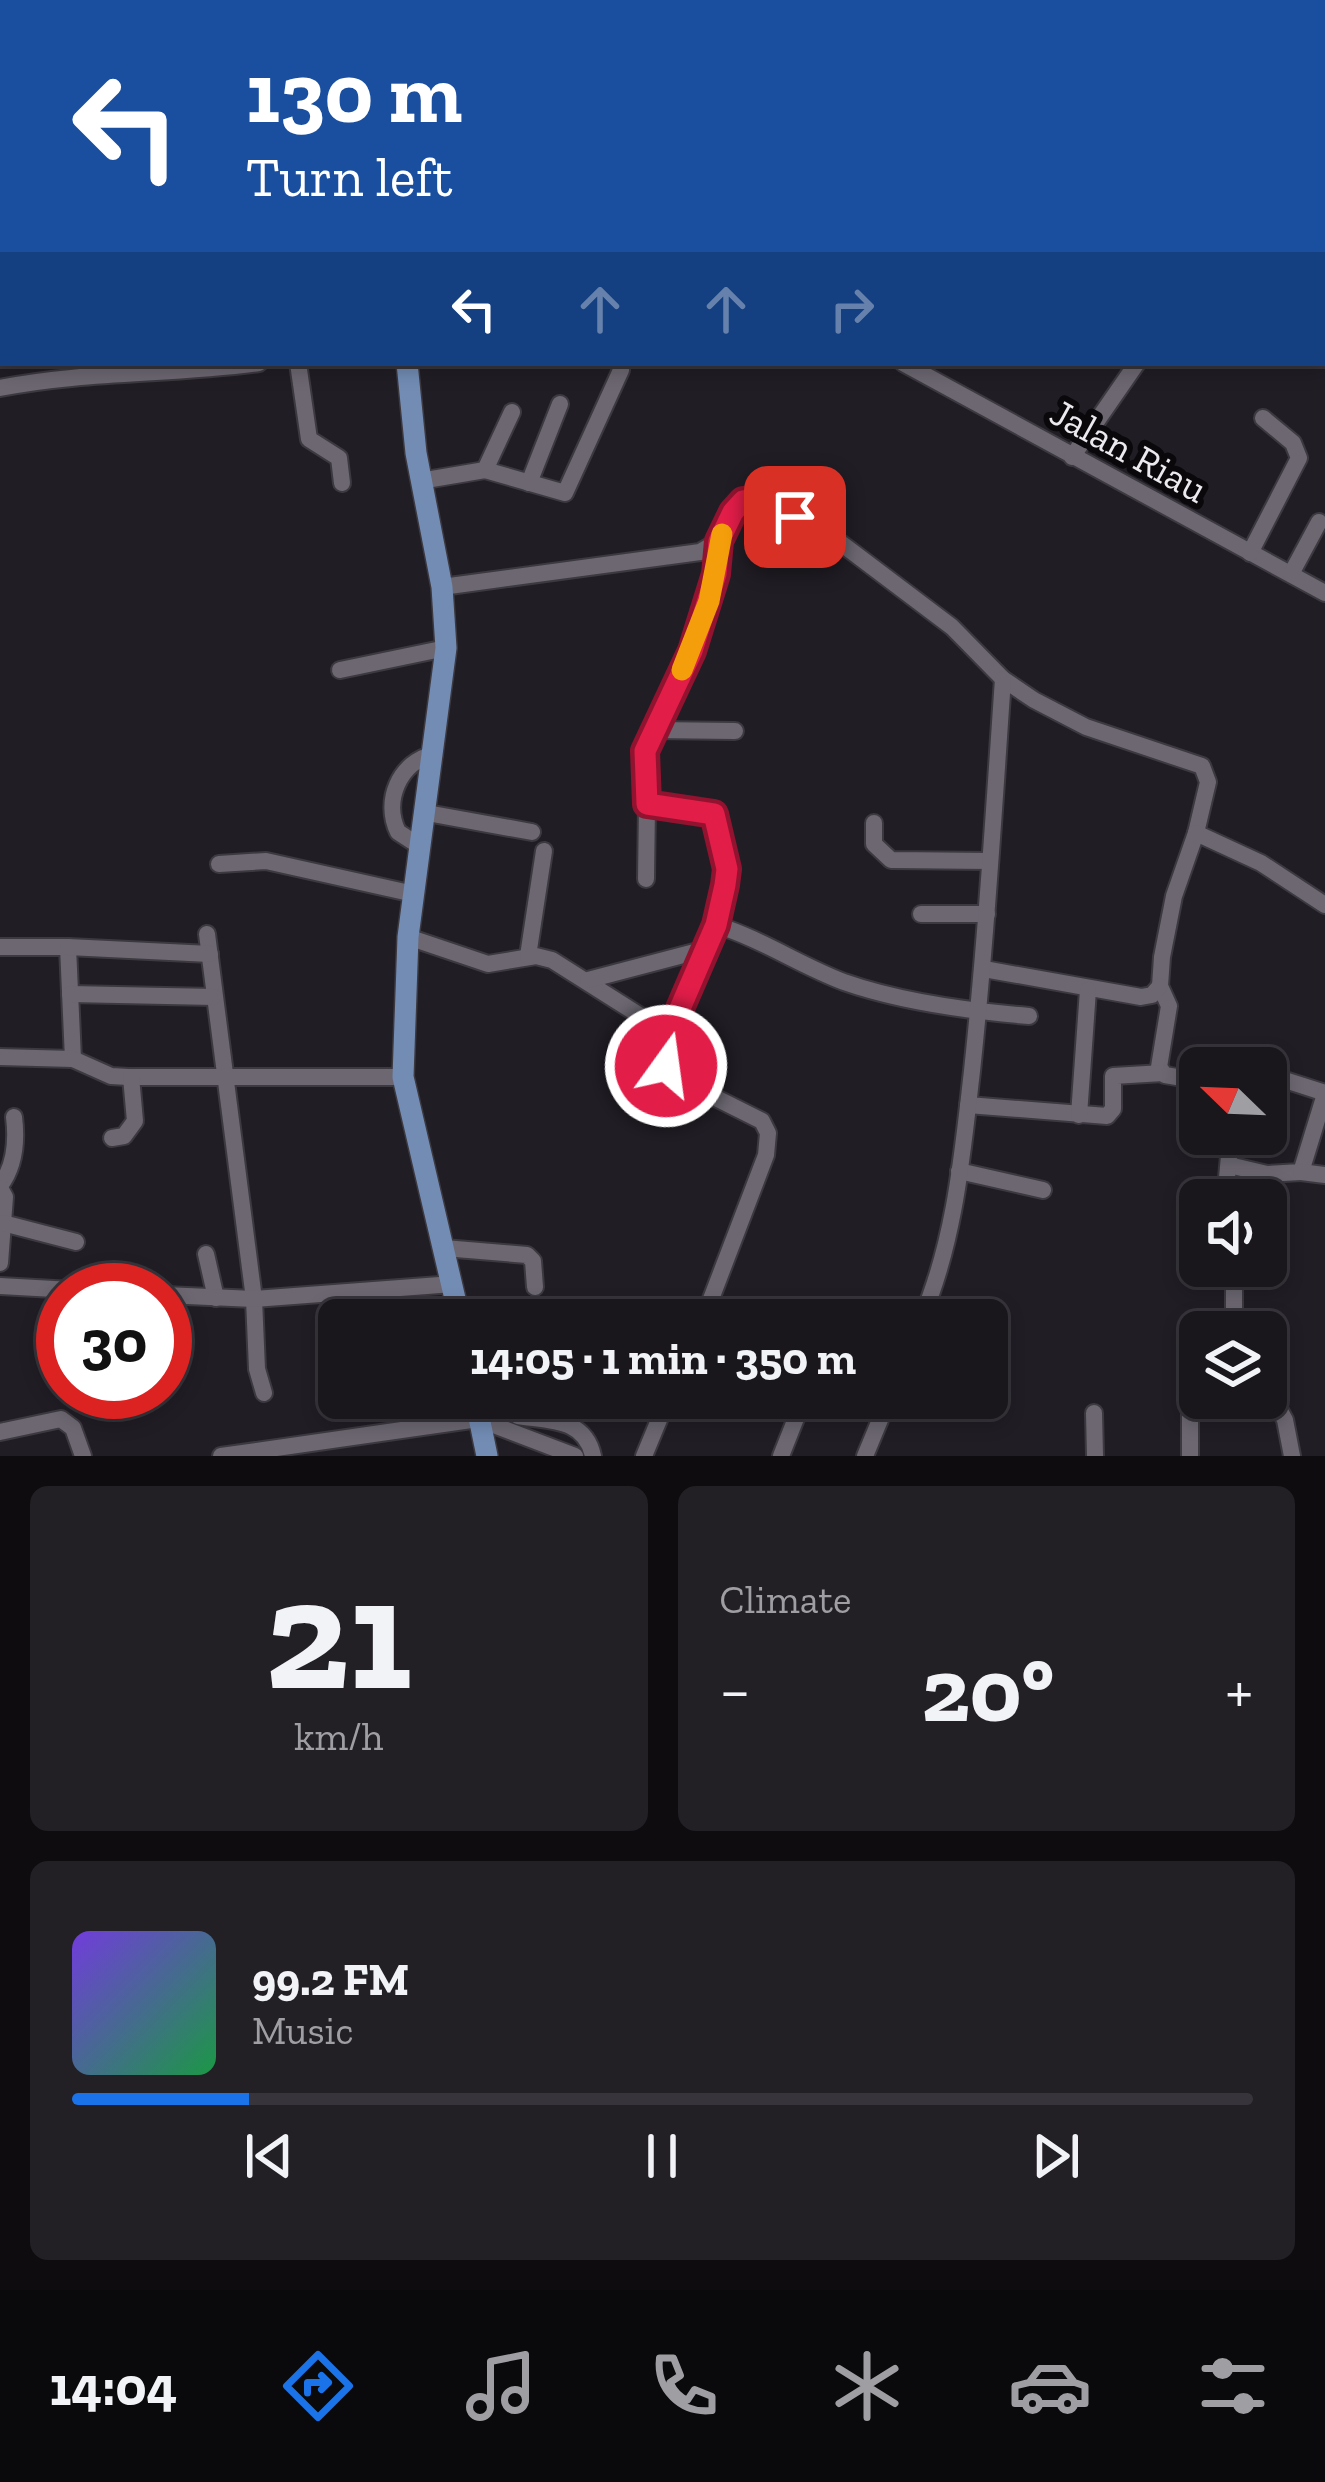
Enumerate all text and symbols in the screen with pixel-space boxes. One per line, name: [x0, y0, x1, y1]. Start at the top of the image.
text: 130 m: [246, 43, 462, 144]
icon: left: [48, 48, 204, 204]
text: Turn left: [246, 145, 453, 210]
icon: left: [441, 276, 507, 342]
icon: ahead: [567, 276, 633, 342]
icon: ahead: [693, 276, 759, 342]
icon: right: [819, 276, 885, 342]
street label: Jalan Riau: [1042, 388, 1215, 513]
pin: [744, 466, 846, 568]
icon: arrive: [762, 484, 828, 550]
position arrow: [603, 1003, 729, 1129]
north arrow: [1179, 1047, 1287, 1155]
map controls: [1179, 1047, 1287, 1419]
button: sound: [1179, 1179, 1287, 1287]
speed limit sign: 30: [36, 1263, 192, 1419]
button: layers: [1179, 1311, 1287, 1419]
text: 14:05 · 1 min · 350 m: [470, 1332, 856, 1386]
text: 21: [265, 1541, 412, 1728]
text: Climate: [720, 1576, 851, 1623]
text: 20°: [921, 1636, 1054, 1744]
text: −: [720, 1651, 750, 1730]
text: +: [1225, 1651, 1253, 1730]
text: km/h: [294, 1713, 383, 1760]
text: 99.2 FM: [252, 1953, 409, 2007]
text: Music: [252, 2007, 354, 2054]
icon: previous: [236, 2123, 302, 2189]
icon: pause: [629, 2123, 695, 2189]
icon: next: [1023, 2123, 1089, 2189]
icon: directions: [276, 2344, 360, 2428]
icon: music: [459, 2344, 543, 2428]
icon: phone: [642, 2344, 726, 2428]
icon: climate: [825, 2344, 909, 2428]
icon: car: [1008, 2344, 1092, 2428]
icon: filters: [1191, 2344, 1275, 2428]
text: 14:04: [50, 2354, 177, 2419]

